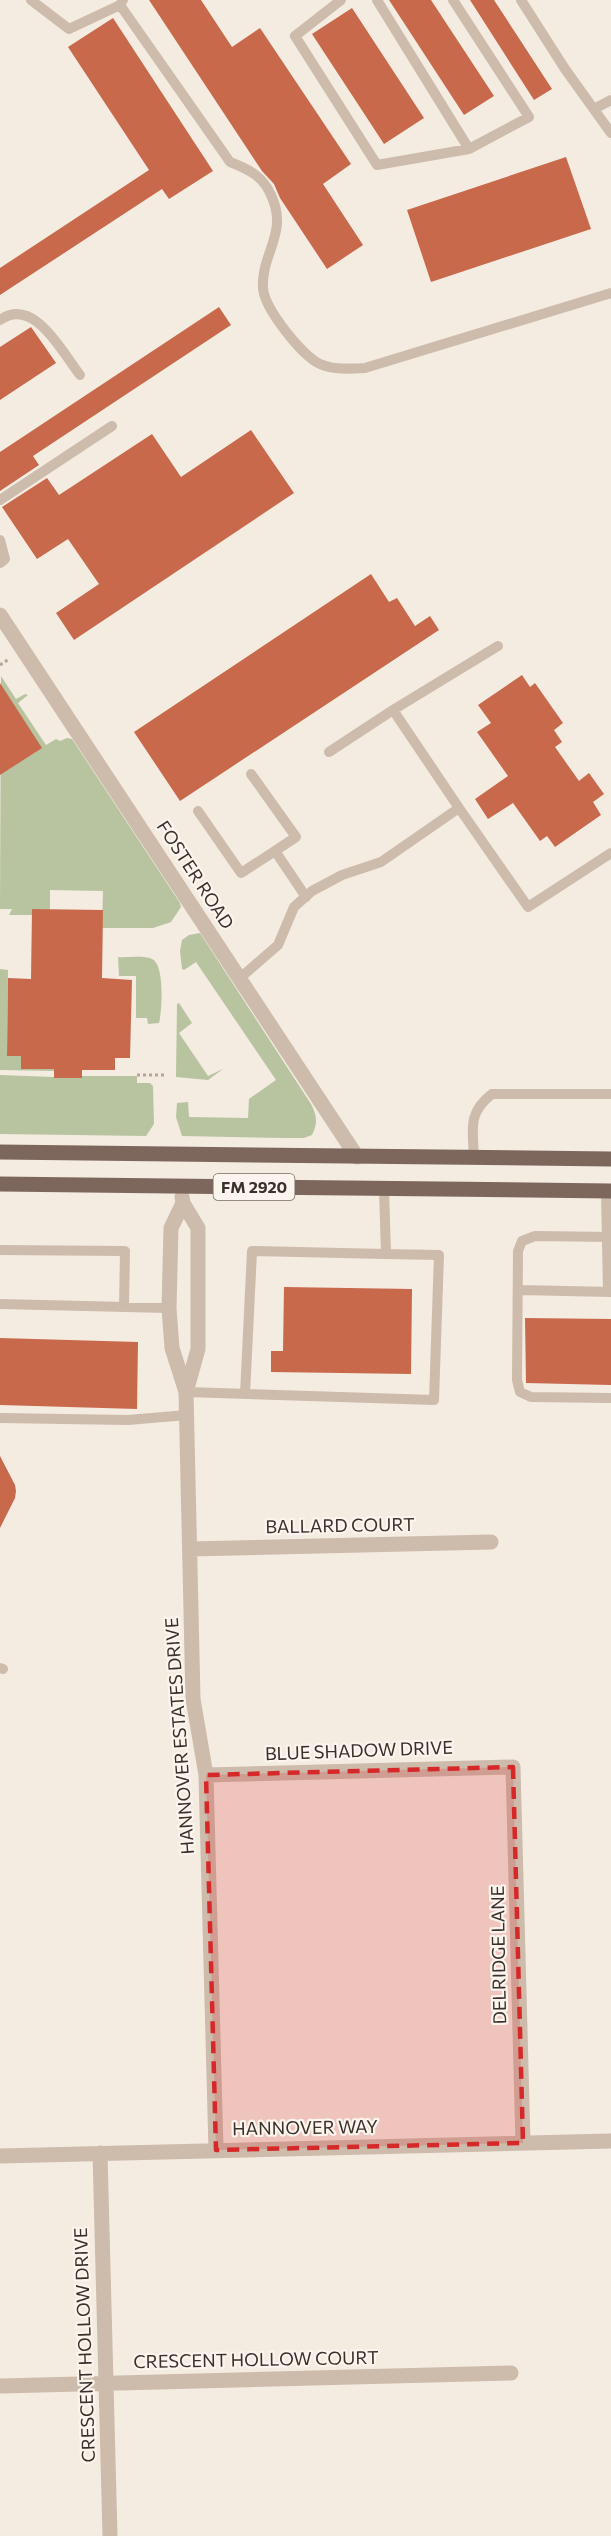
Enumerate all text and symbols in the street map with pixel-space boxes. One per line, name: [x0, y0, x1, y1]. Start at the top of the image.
street label: FOSTER ROAD: [153, 816, 239, 933]
road number: FM 2920: [214, 1174, 294, 1200]
street label: BALLARD COURT: [265, 1513, 415, 1537]
street label: HANNOVER ESTATES DRIVE: [160, 1617, 198, 1855]
street label: BLUE SHADOW DRIVE: [264, 1736, 453, 1764]
street label: DELRIDGE LANE: [486, 1885, 510, 2025]
street label: HANNOVER WAY: [232, 2115, 378, 2139]
street label: CRESCENT HOLLOW DRIVE: [69, 2227, 99, 2463]
street label: CRESCENT HOLLOW COURT: [133, 2346, 379, 2372]

